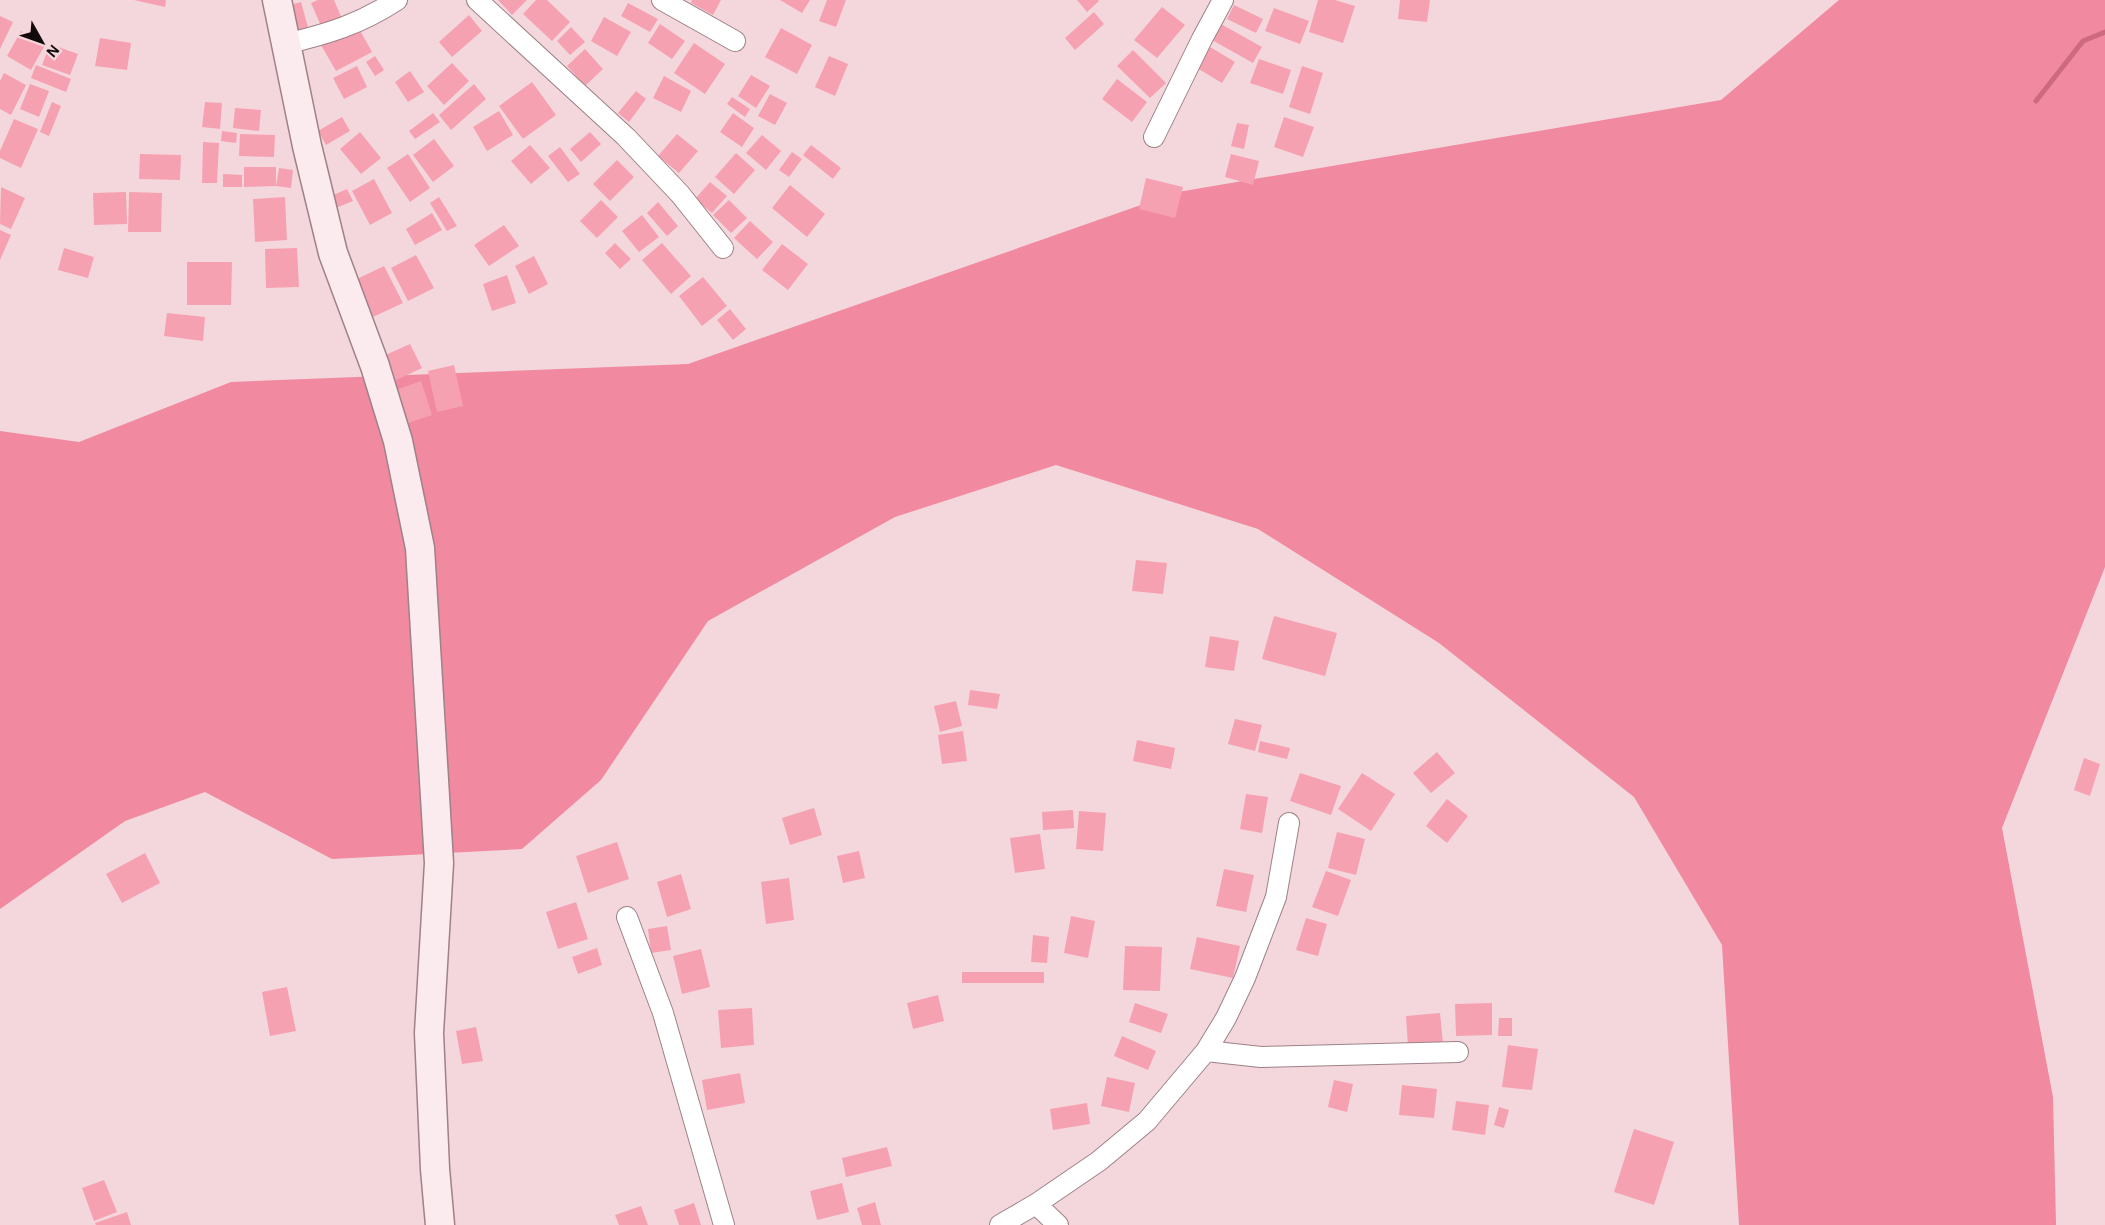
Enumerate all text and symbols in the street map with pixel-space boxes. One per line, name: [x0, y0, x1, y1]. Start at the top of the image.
north arrow: [12, 12, 72, 72]
text: N: [43, 42, 62, 60]

